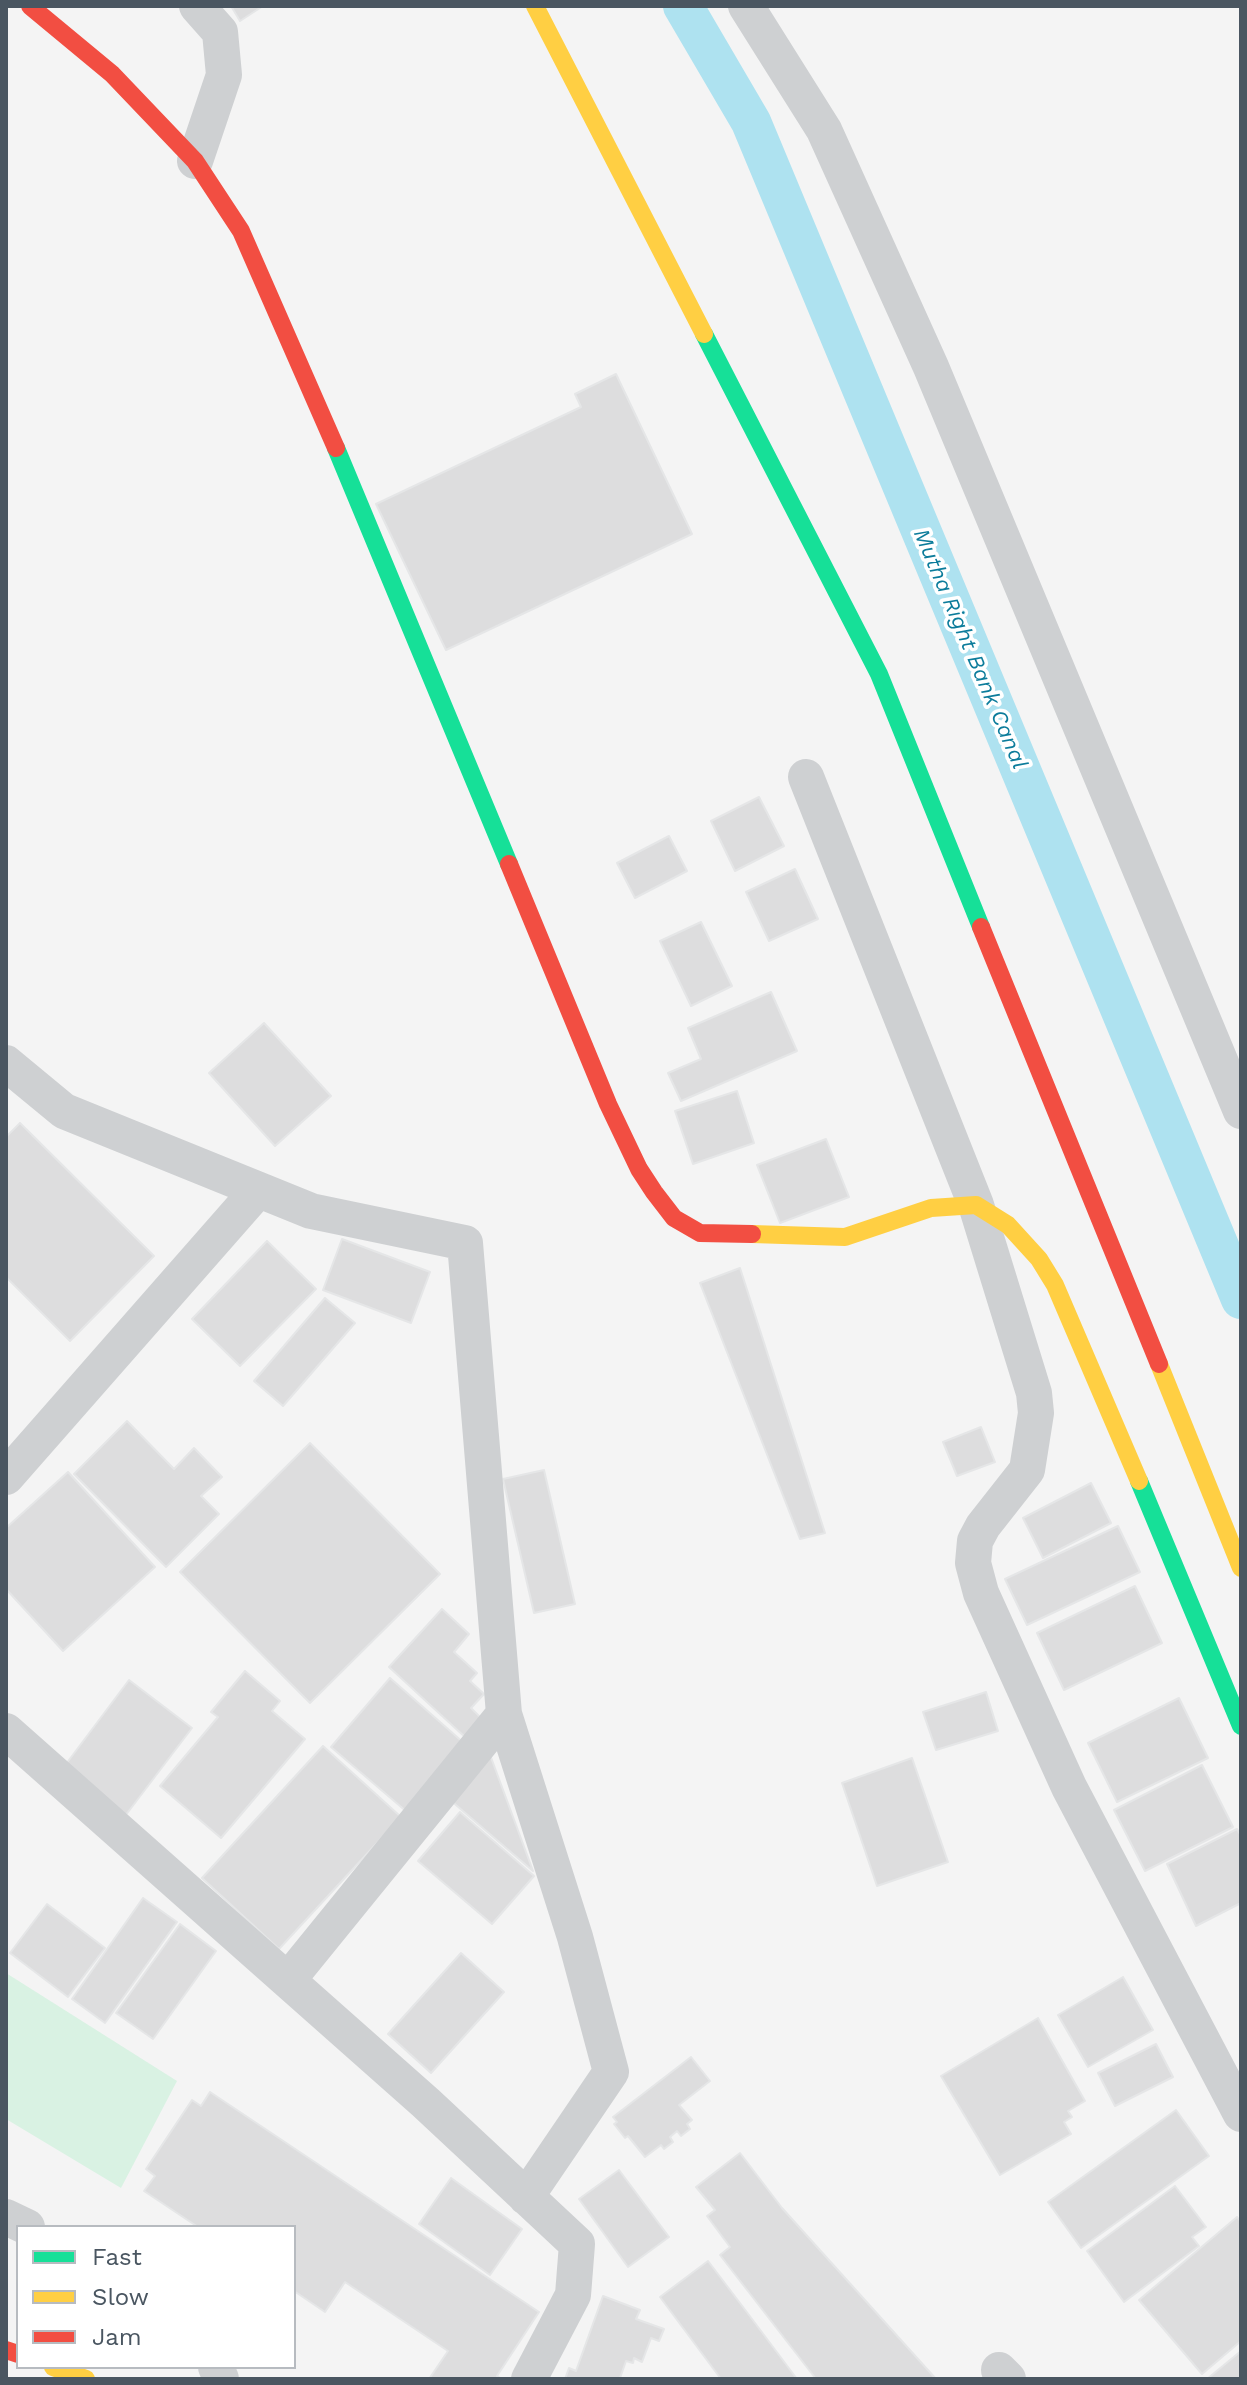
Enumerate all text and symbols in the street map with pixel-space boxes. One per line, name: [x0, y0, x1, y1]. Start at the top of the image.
water label: Mutha Right Bank Canal: [907, 525, 1033, 773]
legend: [16, 2225, 296, 2369]
text: Fast: [92, 2243, 142, 2271]
text: Slow: [92, 2283, 149, 2311]
text: Jam: [92, 2323, 142, 2351]

